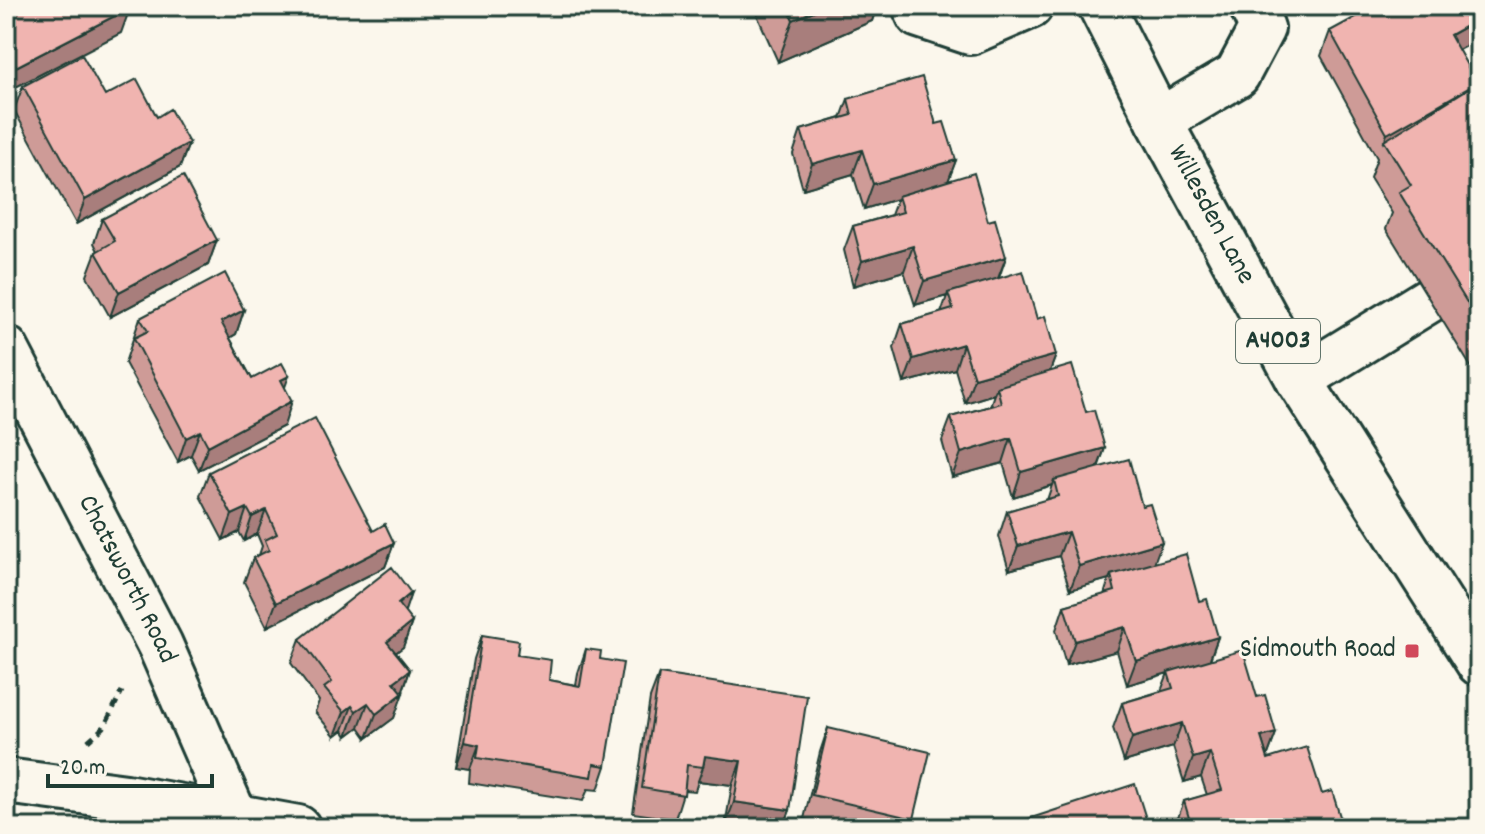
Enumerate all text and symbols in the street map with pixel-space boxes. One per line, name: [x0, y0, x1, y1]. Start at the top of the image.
street label: Willesden Lane: [1156, 138, 1264, 292]
road number: A4003: [1236, 319, 1320, 363]
street label: Chatsworth Road: [66, 488, 186, 670]
place label: Sidmouth Road: [1240, 631, 1396, 671]
marker: Sidmouth Road: [1403, 642, 1421, 660]
scale bar: [48, 738, 212, 788]
text: 20 m: [60, 752, 106, 786]

